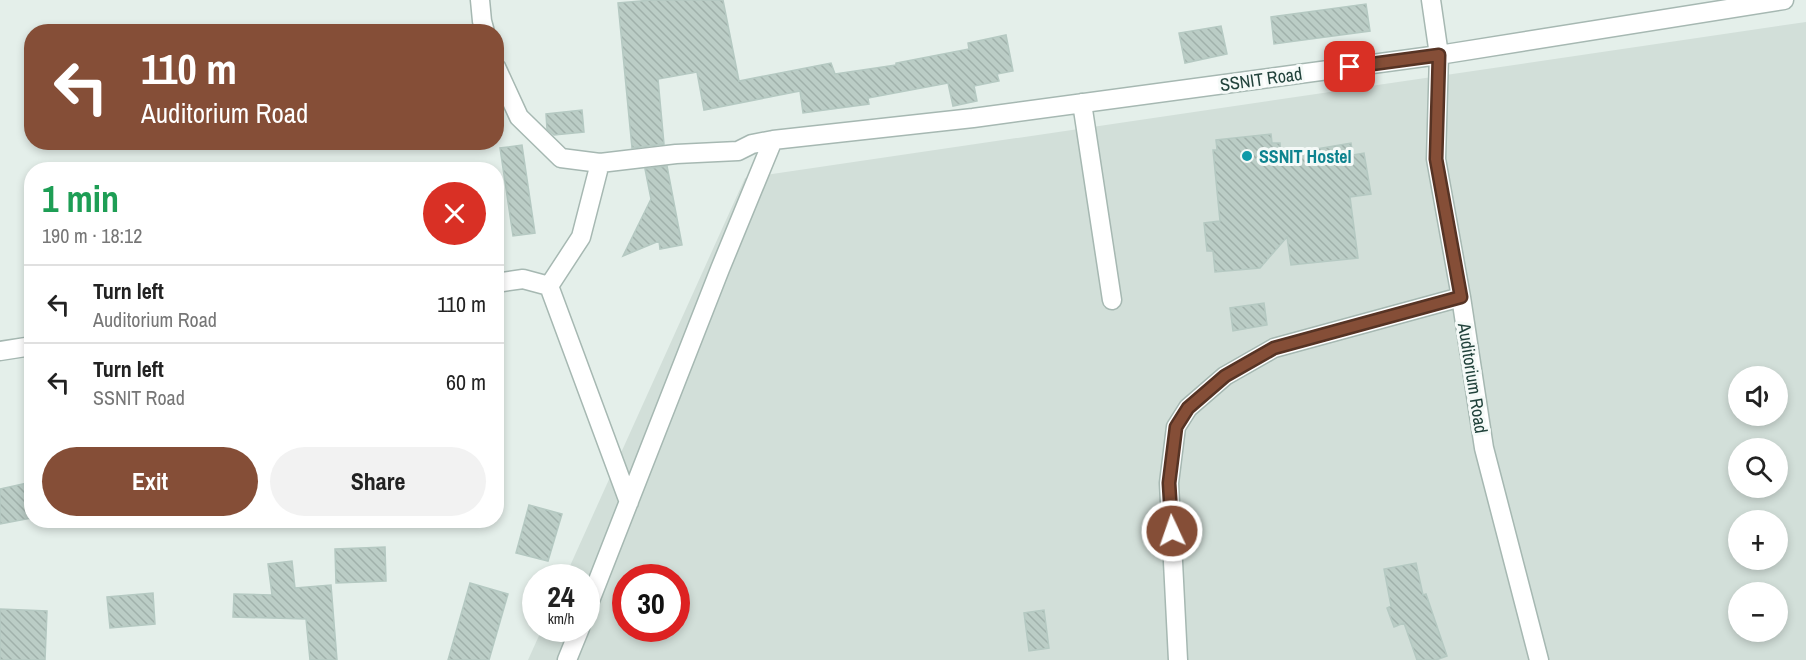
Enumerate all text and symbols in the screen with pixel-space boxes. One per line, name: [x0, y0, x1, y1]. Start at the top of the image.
text: 110 m: [141, 41, 237, 97]
pin: [1324, 41, 1375, 92]
icon: left: [42, 48, 120, 126]
icon: arrive: [1333, 50, 1366, 83]
street label: SSNIT Road: [1218, 61, 1304, 97]
text: Auditorium Road: [141, 95, 308, 131]
place label: SSNIT Hostel: [1259, 144, 1352, 169]
marker: SSNIT Hostel: [1240, 149, 1254, 163]
text: 1 min: [42, 175, 119, 223]
button: close: [423, 182, 486, 245]
text: 190 m · 18:12: [42, 222, 142, 249]
text: Turn left: [93, 276, 164, 306]
icon: left: [42, 288, 75, 321]
text: 110 m: [437, 289, 486, 319]
text: Auditorium Road: [93, 306, 217, 333]
street label: Auditorium Road: [1452, 320, 1494, 435]
text: Turn left: [93, 354, 164, 384]
icon: left: [42, 366, 75, 399]
map controls: [1728, 366, 1788, 642]
button: sound: [1728, 366, 1788, 426]
text: 60 m: [446, 367, 486, 397]
text: SSNIT Road: [93, 384, 185, 411]
button: search: [1728, 438, 1788, 498]
button: Exit: [42, 447, 258, 516]
button: Share: [270, 447, 486, 516]
position arrow: [1140, 499, 1204, 563]
button: +: [1728, 510, 1788, 570]
speed limit sign: 30: [612, 564, 690, 642]
text: 24: [547, 576, 575, 616]
button: −: [1728, 582, 1788, 642]
text: km/h: [548, 608, 574, 629]

